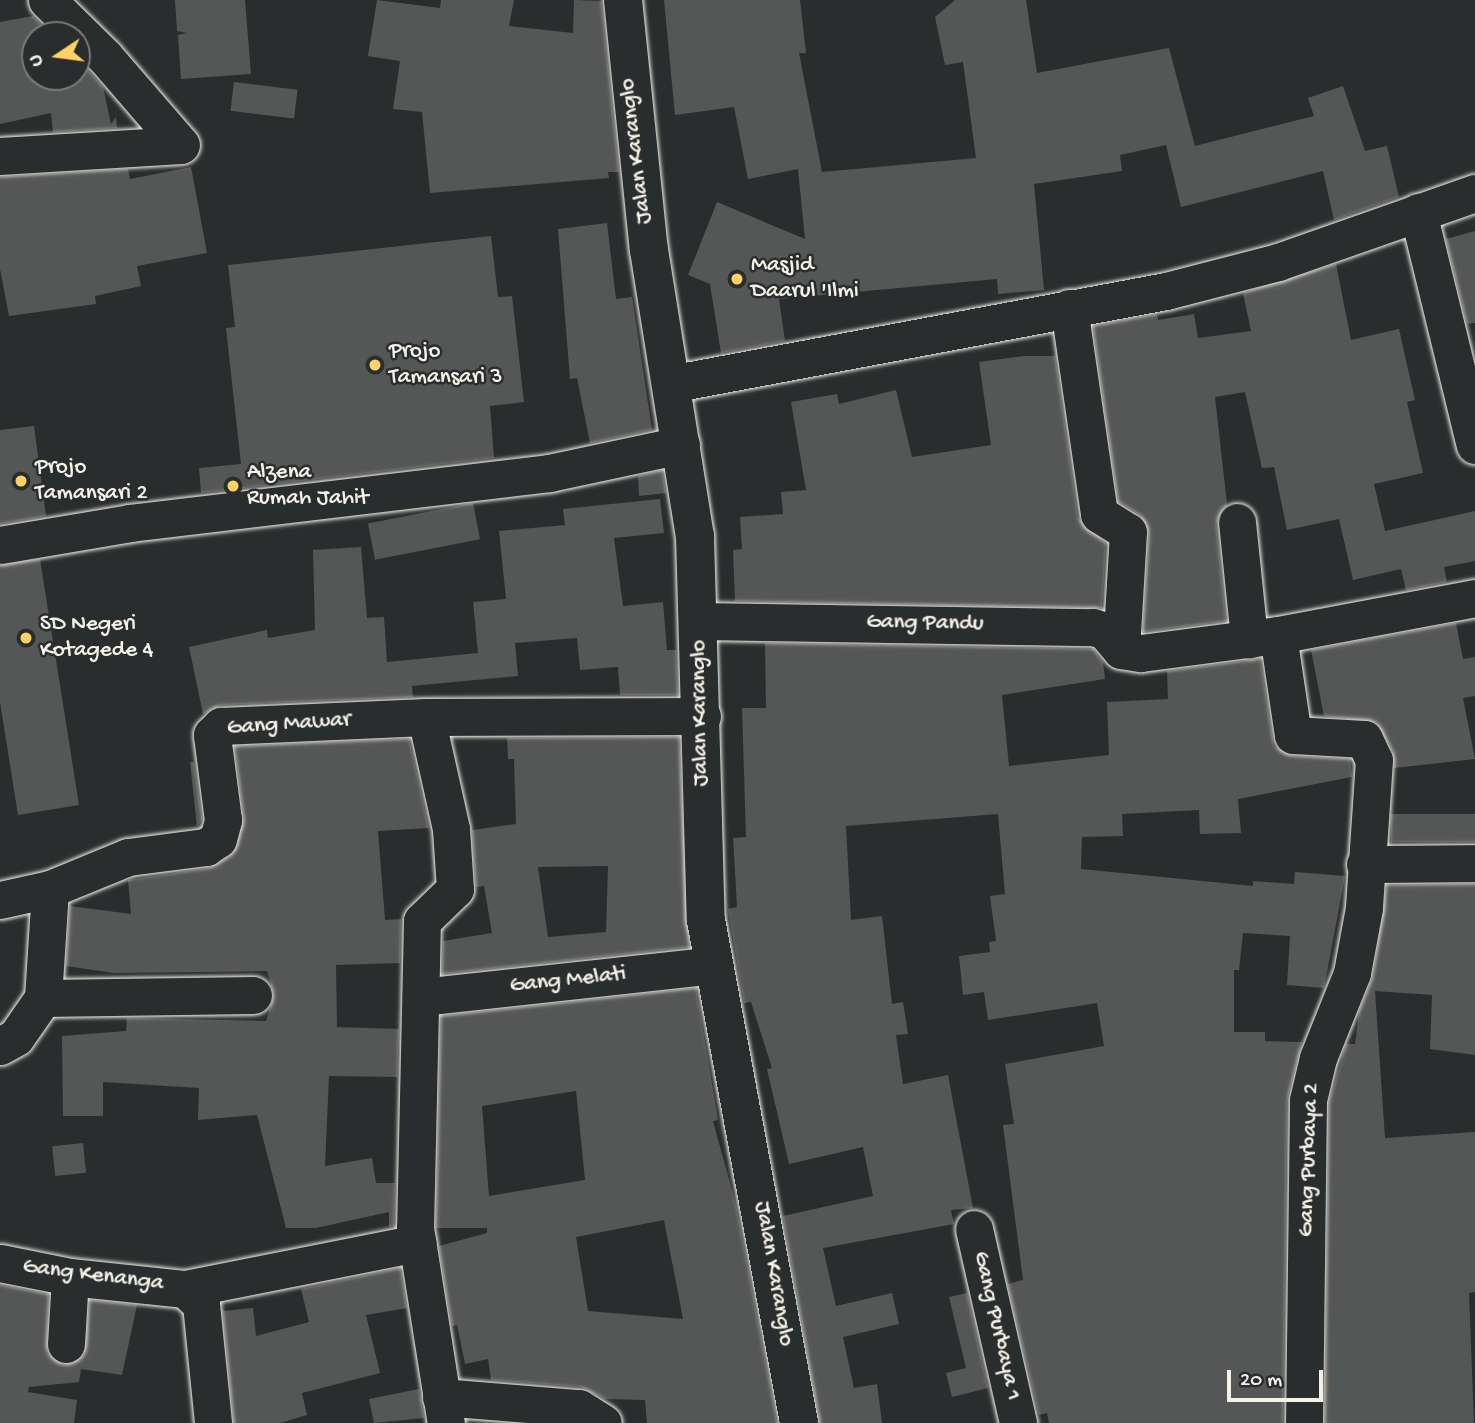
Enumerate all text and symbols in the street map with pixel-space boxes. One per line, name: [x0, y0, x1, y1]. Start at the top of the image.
north arrow: [21, 21, 91, 91]
text: U: [25, 52, 49, 68]
street label: Jalan Karanglo: [614, 77, 660, 225]
place label: Masjid Daarul 'Ilmi: [751, 252, 859, 306]
marker: Masjid Daarul 'Ilmi: [729, 271, 745, 287]
place label: Projo Tamansari 3: [389, 338, 502, 392]
marker: Projo Tamansari 3: [367, 357, 383, 373]
place label: Projo Tamansari 2: [35, 454, 148, 508]
place label: Alzena Rumah Jahit: [247, 459, 368, 513]
marker: Projo Tamansari 2: [13, 473, 29, 489]
marker: Alzena Rumah Jahit: [225, 478, 241, 494]
street label: Gang Pandu: [866, 609, 984, 639]
place label: SD Negeri Kotagede 4: [40, 611, 153, 665]
marker: SD Negeri Kotagede 4: [18, 630, 34, 646]
street label: Jalan Karanglo: [686, 640, 716, 786]
street label: Gang Mawar: [226, 707, 352, 743]
street label: Gang Melati: [508, 961, 628, 1001]
street label: Gang Purbaya 2: [1294, 1083, 1326, 1237]
street label: Jalan Karanglo: [747, 1199, 799, 1349]
street label: Gang Purbaya 1: [965, 1249, 1027, 1403]
street label: Gang Kenanga: [21, 1254, 165, 1298]
scale bar: [1230, 1356, 1326, 1400]
text: 20 m: [1240, 1369, 1282, 1394]

